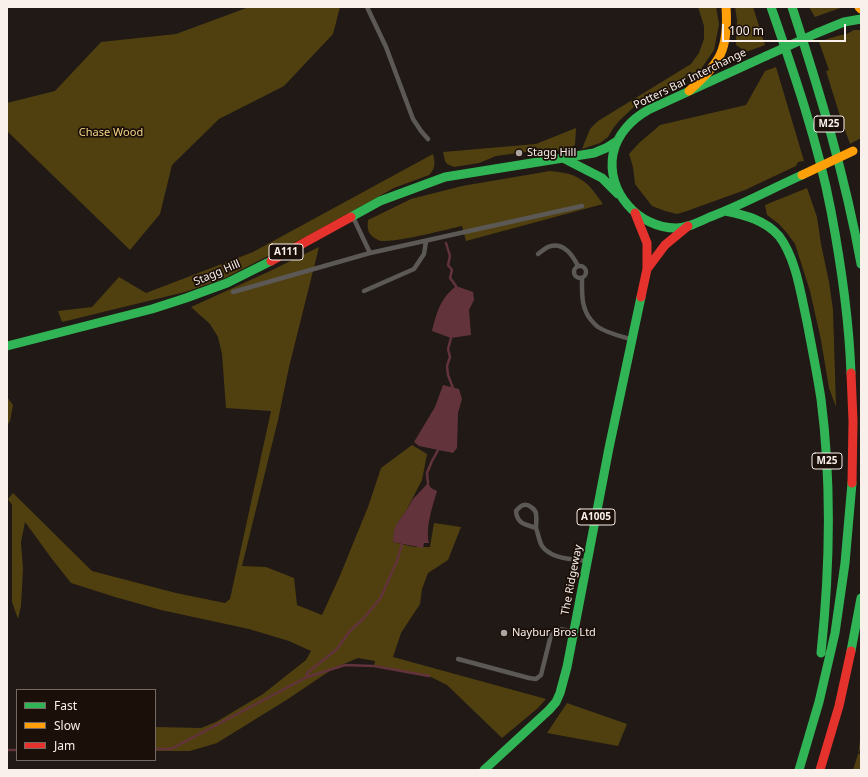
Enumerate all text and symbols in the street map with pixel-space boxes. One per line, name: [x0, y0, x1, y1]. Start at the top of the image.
scale bar: [724, 16, 848, 42]
text: 100 m: [729, 22, 764, 39]
street label: Potters Bar Interchange: [631, 46, 749, 112]
road number: M25: [814, 116, 844, 132]
park label: Chase Wood: [79, 126, 143, 140]
place label: Stagg Hill: [527, 146, 576, 160]
marker: Stagg Hill: [514, 148, 524, 158]
road number: A111: [269, 244, 303, 260]
street label: Stagg Hill: [192, 257, 242, 289]
road number: M25: [812, 453, 842, 469]
road number: A1005: [577, 509, 615, 525]
street label: The Ridgeway: [559, 544, 585, 616]
place label: Naybur Bros Ltd: [512, 626, 596, 640]
marker: Naybur Bros Ltd: [499, 628, 509, 638]
legend: [16, 689, 156, 761]
text: Fast: [54, 697, 77, 714]
text: Slow: [54, 717, 80, 734]
text: Jam: [54, 737, 75, 754]

